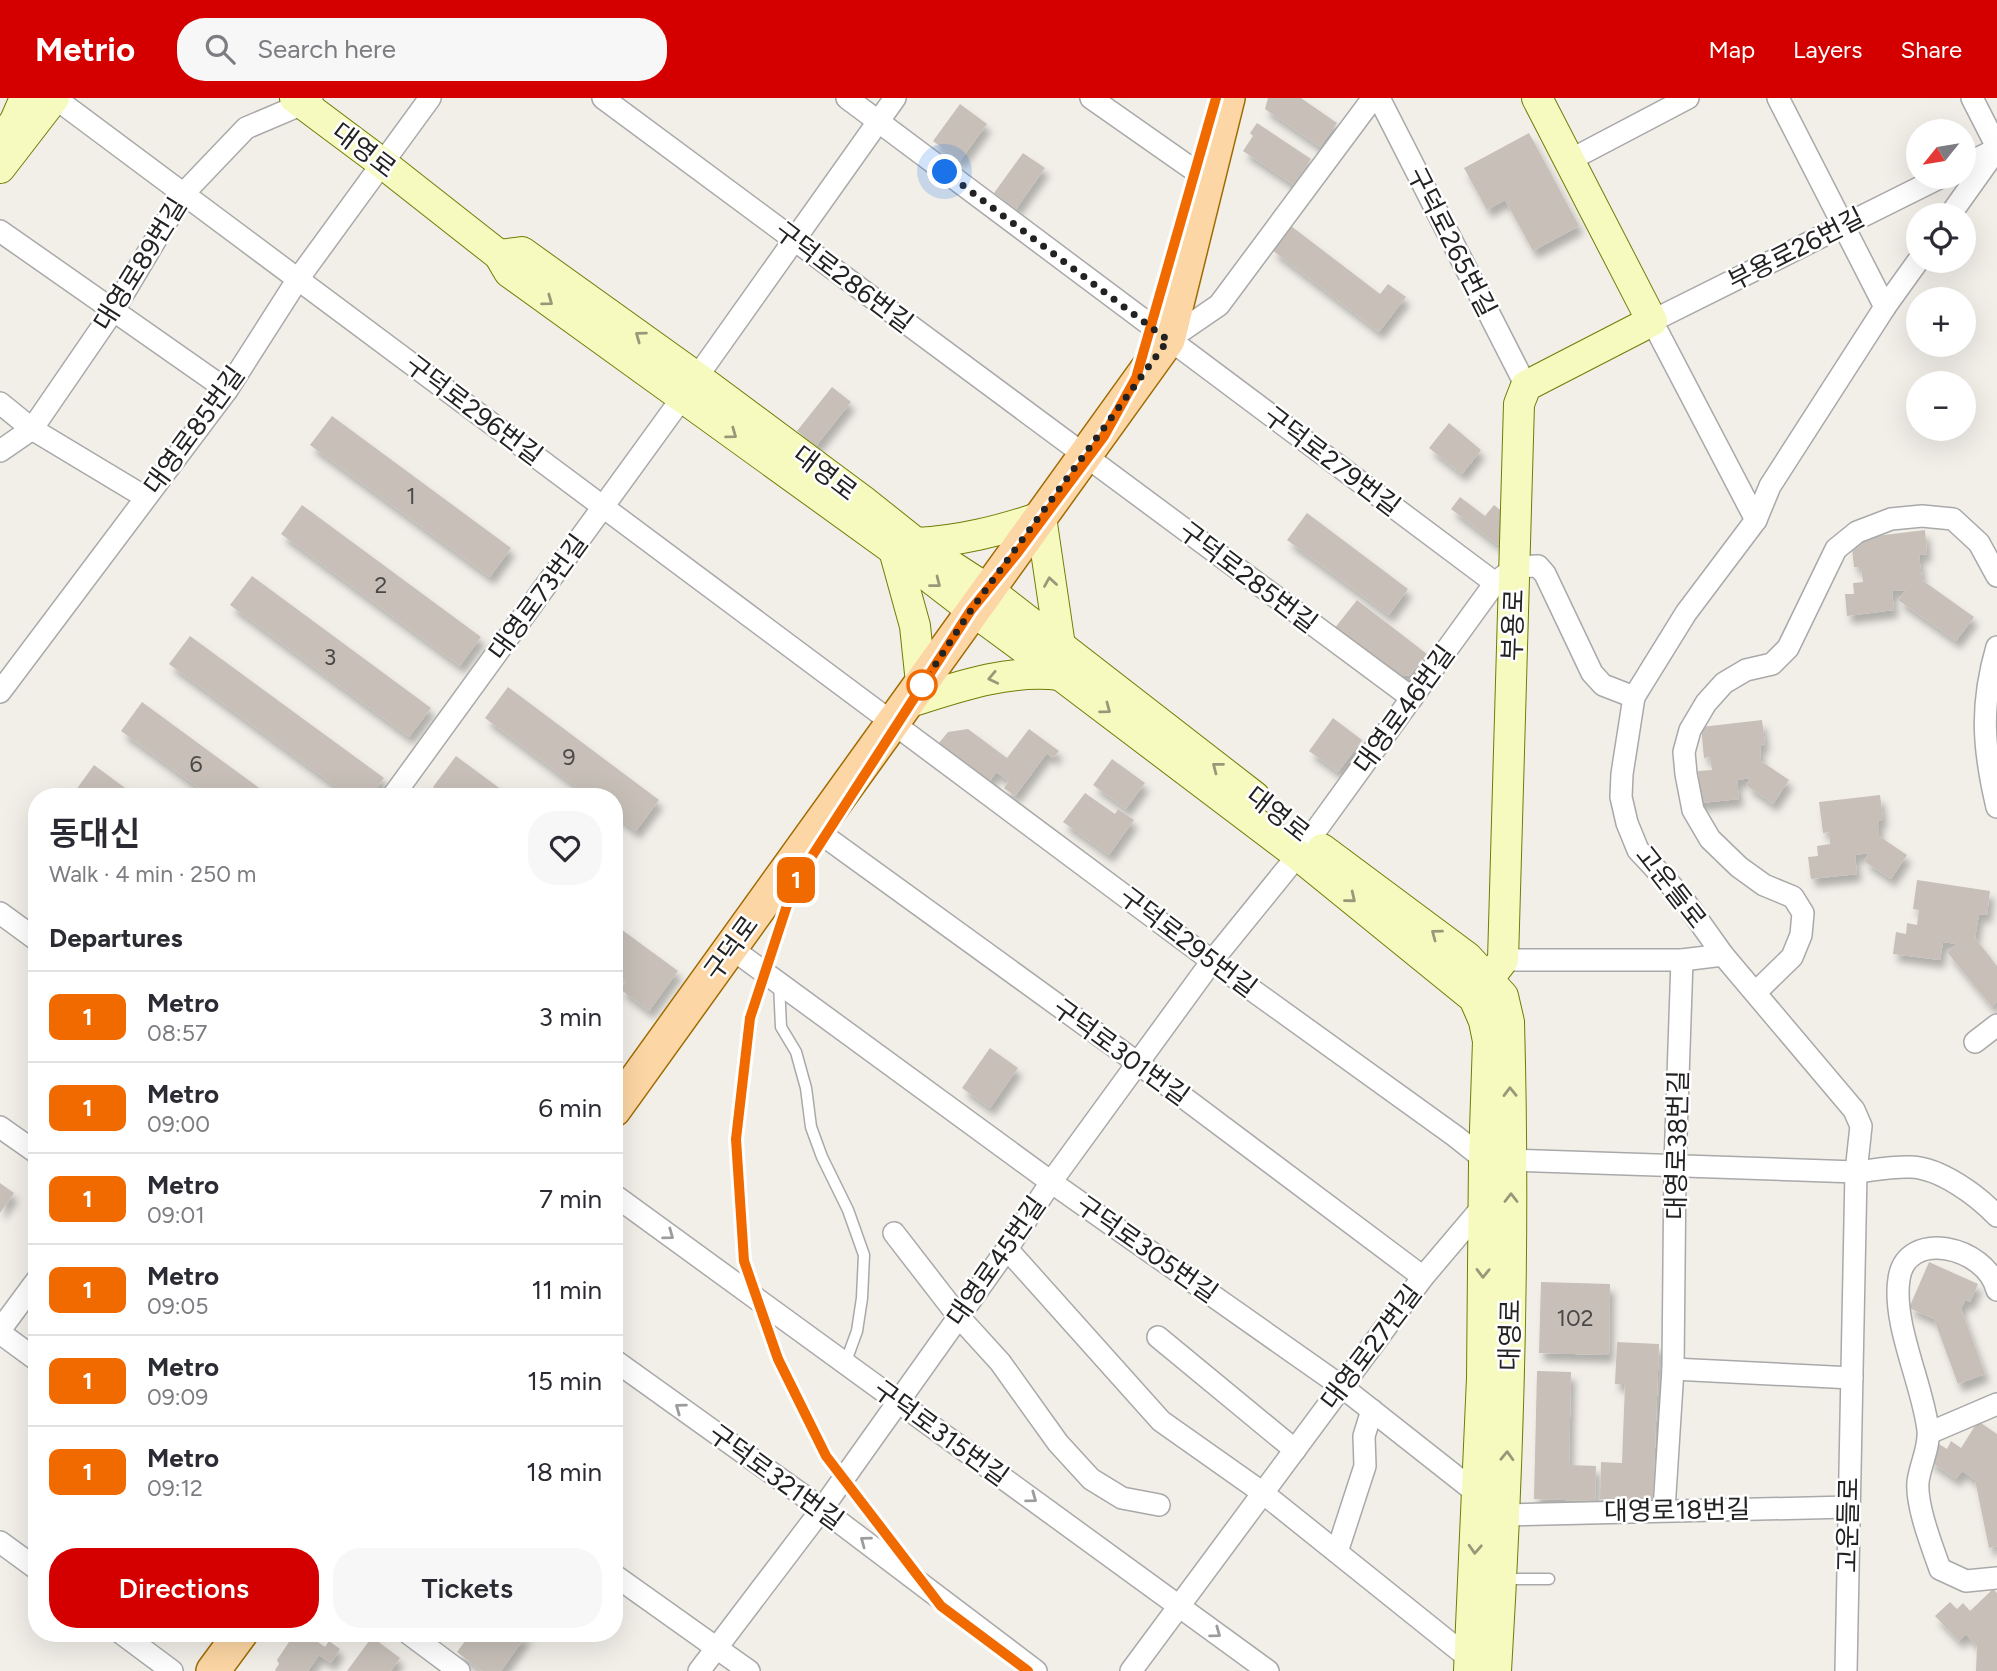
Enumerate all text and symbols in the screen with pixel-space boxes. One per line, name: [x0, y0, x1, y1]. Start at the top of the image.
search box: [177, 18, 667, 81]
text: Metrio: [35, 30, 135, 69]
icon: search: [201, 30, 239, 68]
text: Search here: [257, 33, 396, 65]
text: Map: [1708, 35, 1755, 64]
text: Layers: [1793, 35, 1862, 64]
text: Share: [1900, 35, 1962, 64]
street label: 대영로: [326, 116, 402, 184]
north arrow: [1906, 119, 1976, 189]
map controls: [1906, 119, 1976, 441]
your location: [927, 154, 962, 189]
street label: 구덕로265번길: [1401, 162, 1503, 322]
street label: 대영로89번길: [87, 192, 193, 336]
street label: 부용로26번길: [1722, 201, 1870, 297]
button: locate: [1906, 203, 1976, 273]
street label: 구덕로286번길: [769, 215, 919, 339]
button: +: [1906, 287, 1976, 357]
one-way arrow: [540, 292, 553, 305]
one-way arrow: [635, 332, 648, 344]
street label: 구덕로296번길: [399, 348, 549, 472]
street label: 대영로85번길: [137, 360, 251, 500]
button: −: [1906, 371, 1976, 441]
street label: 구덕로279번길: [1257, 399, 1407, 523]
one-way arrow: [724, 426, 737, 438]
street label: 대영로: [787, 439, 863, 507]
house number: 1: [406, 482, 416, 510]
street label: 구덕로285번길: [1172, 515, 1324, 639]
street label: 대영로73번길: [482, 528, 594, 666]
house number: 2: [375, 571, 387, 599]
one-way arrow: [928, 574, 940, 587]
one-way arrow: [1043, 576, 1058, 588]
street label: 부용로: [1496, 589, 1530, 661]
street label: 대영로46번길: [1347, 639, 1461, 779]
house number: 3: [324, 643, 336, 671]
unlabelled marker: [907, 670, 937, 700]
one-way arrow: [987, 670, 999, 685]
one-way arrow: [1098, 700, 1110, 713]
house number: 9: [562, 743, 576, 771]
house number: 6: [189, 750, 203, 778]
one-way arrow: [1212, 762, 1224, 775]
street label: 대영로: [1240, 779, 1316, 849]
button: heart: [528, 811, 602, 885]
text: 동대신: [49, 814, 140, 853]
street label: 고운들로: [1629, 839, 1713, 935]
line badge: 1: [773, 857, 819, 903]
text: Walk · 4 min · 250 m: [49, 860, 256, 888]
text: 1: [791, 865, 801, 894]
street label: 구덕로295번길: [1113, 880, 1263, 1004]
one-way arrow: [1344, 889, 1356, 902]
street label: 구덕로: [697, 910, 765, 986]
text: Departures: [49, 922, 183, 954]
one-way arrow: [1431, 930, 1444, 943]
text: Metro: [147, 987, 219, 1019]
street label: 구덕로301번길: [1046, 992, 1196, 1112]
text: 3 min: [539, 1001, 602, 1033]
text: 1: [82, 1002, 93, 1031]
text: 08:57: [147, 1019, 207, 1047]
street label: 대영로38번길: [1660, 1070, 1694, 1220]
text: Metro: [147, 1078, 219, 1110]
one-way arrow: [1502, 1086, 1518, 1097]
text: 6 min: [538, 1092, 602, 1124]
text: 1: [82, 1093, 93, 1122]
text: 09:00: [147, 1110, 210, 1138]
text: Metro: [147, 1169, 219, 1201]
text: 7 min: [539, 1183, 602, 1215]
text: 1: [82, 1184, 93, 1213]
street label: 구덕로305번길: [1070, 1188, 1224, 1310]
street label: 대영로45번길: [940, 1190, 1052, 1332]
one-way arrow: [1503, 1192, 1519, 1202]
text: 09:01: [147, 1201, 205, 1229]
one-way arrow: [661, 1227, 674, 1240]
text: Metro: [147, 1260, 219, 1292]
one-way arrow: [1476, 1268, 1491, 1279]
text: 11 min: [531, 1274, 602, 1306]
text: 1: [82, 1275, 93, 1304]
street label: 대영로27번길: [1314, 1278, 1428, 1416]
text: 09:05: [147, 1292, 209, 1320]
street label: 대영로: [1493, 1299, 1527, 1371]
house number: 102: [1556, 1304, 1594, 1332]
text: Metro: [147, 1351, 219, 1383]
text: 15 min: [527, 1365, 602, 1397]
text: 1: [82, 1366, 93, 1395]
street label: 구덕로315번길: [867, 1373, 1015, 1493]
text: 09:09: [147, 1383, 208, 1411]
one-way arrow: [675, 1404, 688, 1416]
street label: 구덕로321번길: [702, 1417, 850, 1537]
text: Metro: [147, 1442, 219, 1474]
one-way arrow: [1500, 1450, 1515, 1461]
text: 18 min: [526, 1456, 602, 1488]
text: 1: [82, 1457, 93, 1486]
text: 09:12: [147, 1474, 203, 1502]
street label: 고운들로: [1831, 1477, 1865, 1573]
one-way arrow: [1024, 1490, 1037, 1503]
street label: 대영로18번길: [1604, 1493, 1750, 1527]
one-way arrow: [860, 1537, 872, 1550]
one-way arrow: [1468, 1544, 1483, 1555]
button: Directions: [49, 1548, 319, 1628]
button: Tickets: [333, 1548, 602, 1628]
one-way arrow: [1208, 1624, 1221, 1637]

